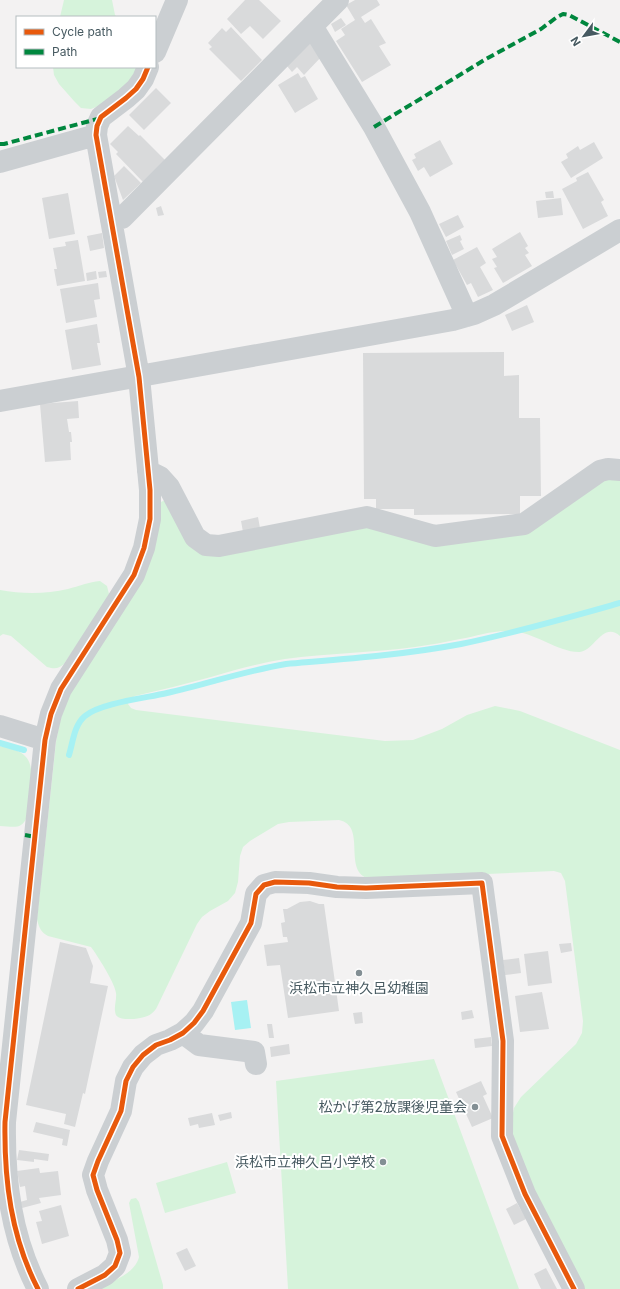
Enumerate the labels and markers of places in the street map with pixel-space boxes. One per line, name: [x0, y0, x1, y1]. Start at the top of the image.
marker: 浜松市立神久呂幼稚園: [354, 968, 364, 978]
place label: 浜松市立神久呂幼稚園: [289, 979, 429, 996]
place label: 松かげ第2放課後児童会: [318, 1098, 467, 1115]
marker: 松かげ第2放課後児童会: [470, 1102, 480, 1112]
place label: 浜松市立神久呂小学校: [235, 1153, 375, 1170]
marker: 浜松市立神久呂小学校: [378, 1157, 388, 1167]

